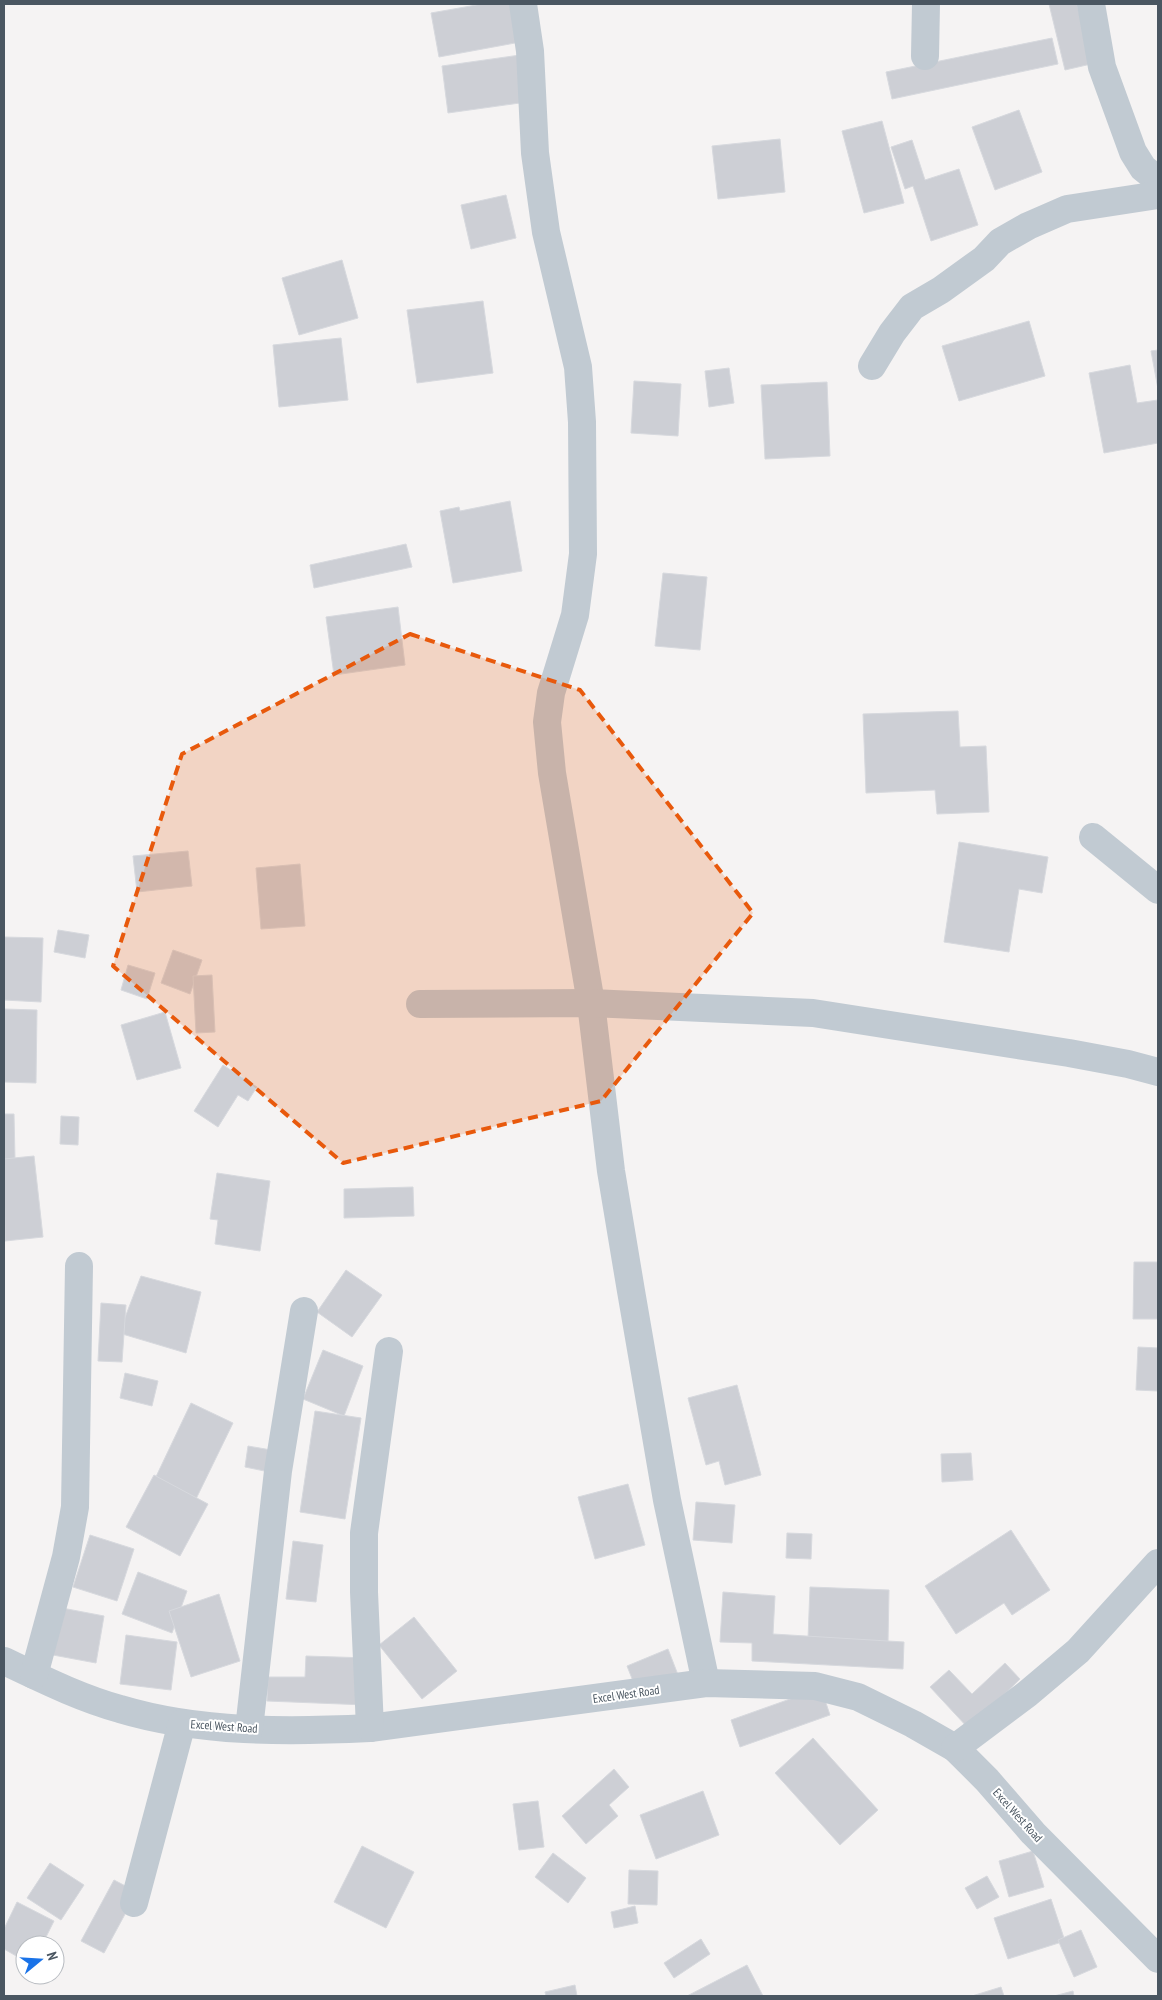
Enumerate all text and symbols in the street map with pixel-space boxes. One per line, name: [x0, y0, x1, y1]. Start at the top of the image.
street label: Excel West Road: [592, 1682, 660, 1706]
street label: Excel West Road: [190, 1716, 258, 1736]
street label: Excel West Road: [990, 1785, 1046, 1845]
north arrow: [15, 1935, 65, 1985]
text: N: [43, 1950, 62, 1962]

